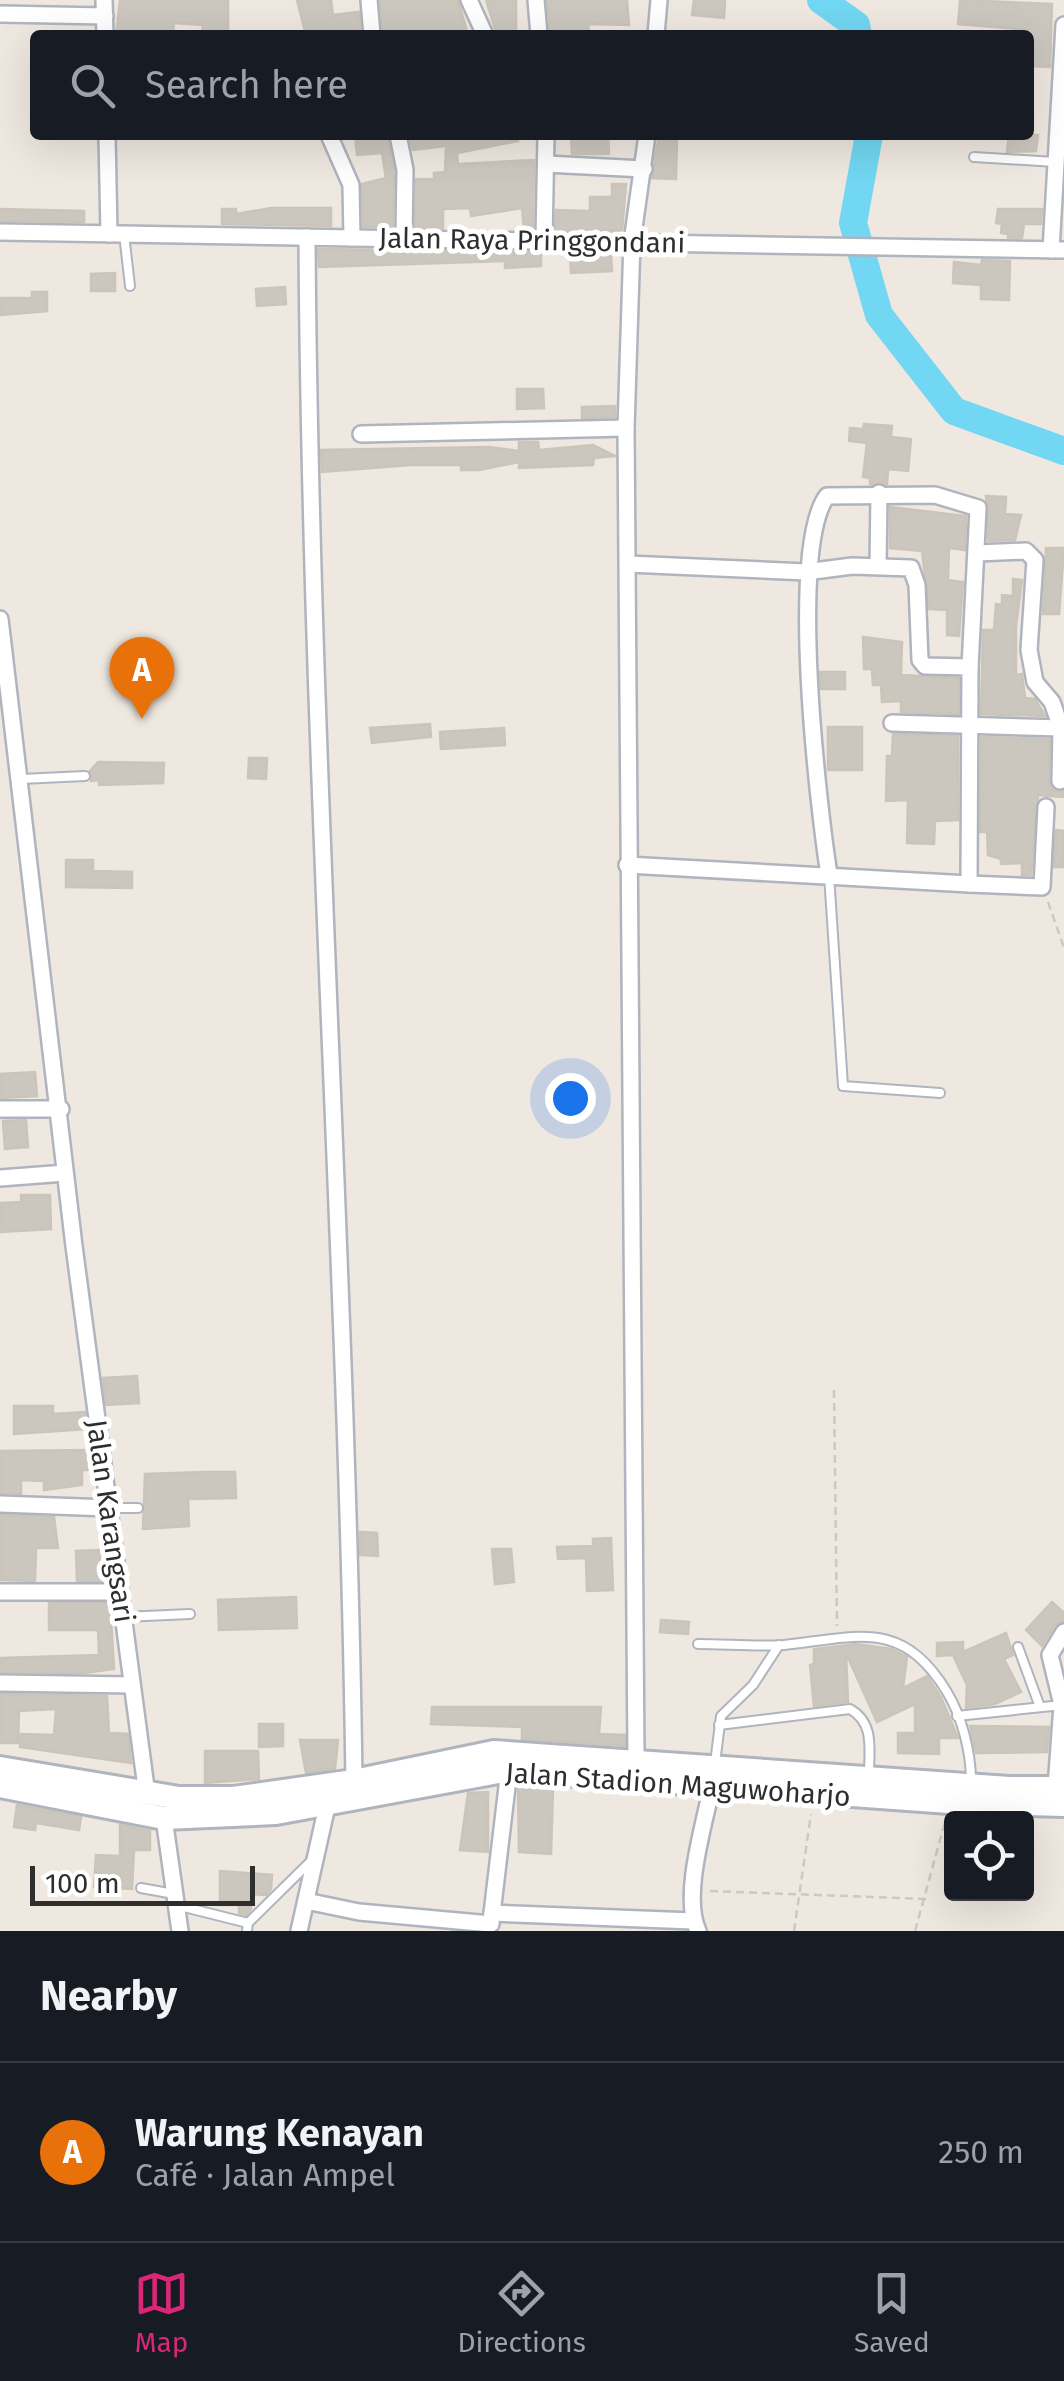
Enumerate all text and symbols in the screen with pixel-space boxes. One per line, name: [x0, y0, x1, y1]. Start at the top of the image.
search box: [30, 30, 1034, 140]
icon: search: [65, 58, 120, 113]
text: Search here: [145, 62, 348, 108]
street label: Jalan Raya Pringgondani: [378, 221, 686, 260]
pin: A: [110, 636, 174, 719]
your location: [545, 1073, 596, 1124]
street label: Jalan Karangsari: [80, 1417, 141, 1625]
street label: Jalan Stadion Maguwoharjo: [504, 1756, 852, 1813]
map controls: [944, 1811, 1034, 1901]
button: locate: [944, 1811, 1034, 1901]
scale bar: [30, 1861, 255, 1906]
text: 100 m: [45, 1867, 120, 1900]
text: Nearby: [40, 1971, 177, 2021]
text: Warung Kenayan: [135, 2110, 424, 2156]
text: A: [63, 2133, 82, 2171]
text: 250 m: [938, 2133, 1024, 2171]
text: Café · Jalan Ampel: [135, 2156, 395, 2194]
tab: Map: [134, 2266, 189, 2359]
tab: Directions: [457, 2266, 586, 2359]
tab: Saved: [854, 2266, 930, 2359]

